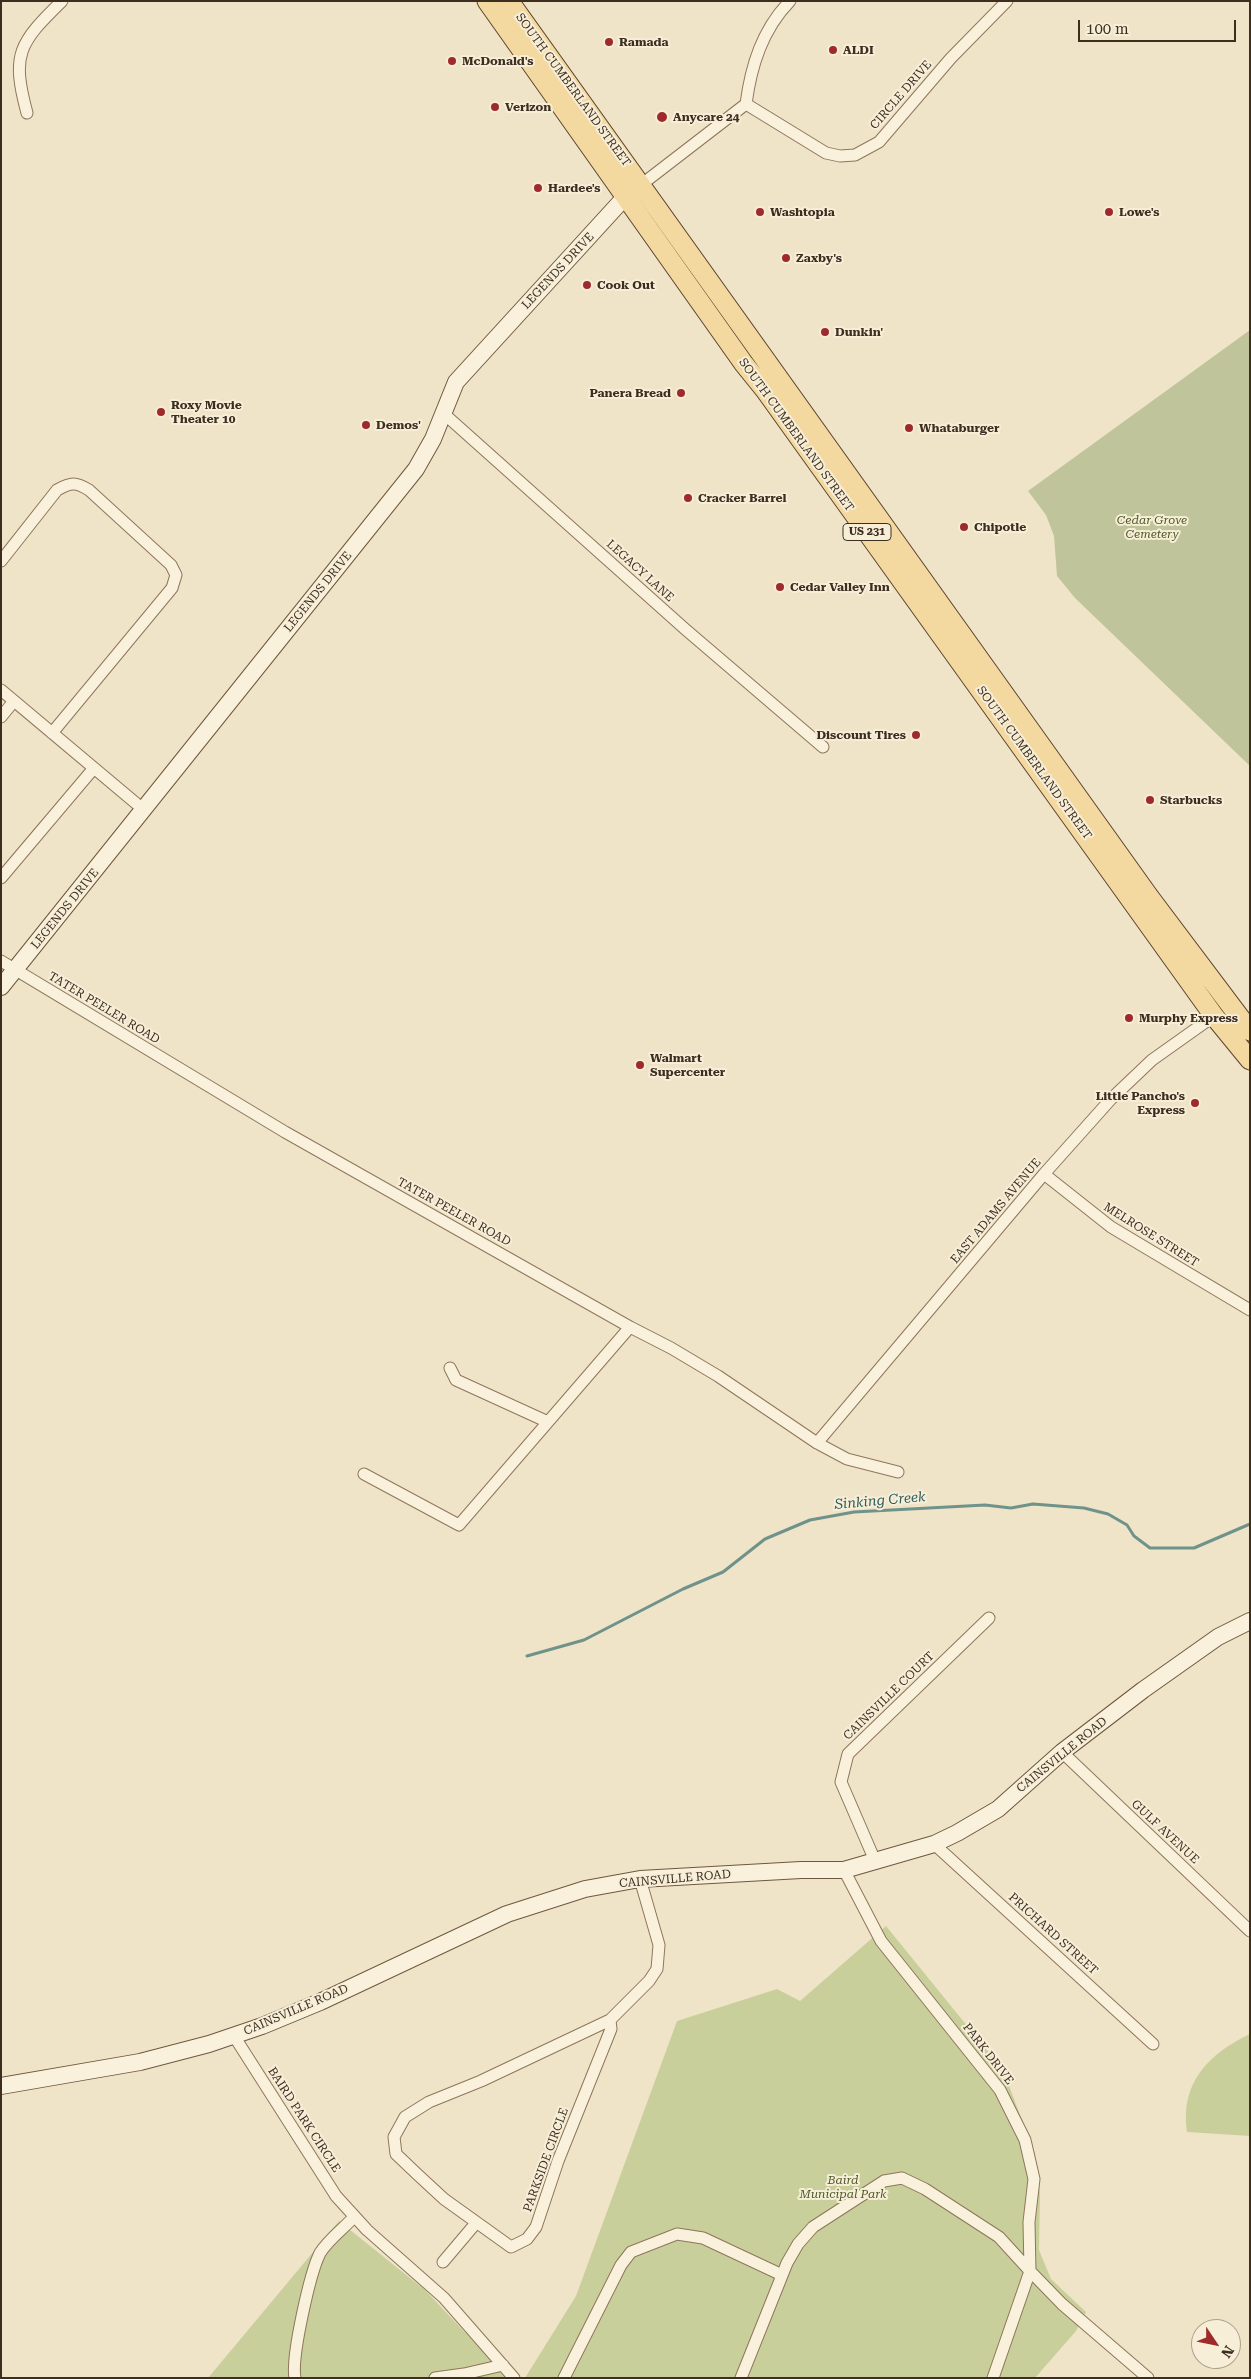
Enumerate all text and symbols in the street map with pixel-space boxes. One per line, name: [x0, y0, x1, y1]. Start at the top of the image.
street label: SOUTH CUMBERLAND STREET: [512, 10, 634, 170]
scale bar: [1081, 10, 1238, 42]
text: 100 m: [1086, 20, 1129, 38]
place label: Ramada: [619, 35, 669, 49]
marker: Ramada: [603, 36, 615, 48]
place label: ALDI: [843, 43, 874, 57]
marker: ALDI: [827, 44, 839, 56]
place label: McDonald's: [462, 54, 533, 68]
marker: McDonald's: [446, 55, 458, 67]
street label: CIRCLE DRIVE: [867, 58, 935, 132]
place label: Verizon: [505, 100, 551, 114]
marker: Verizon: [489, 101, 501, 113]
marker: Anycare 24: [655, 110, 669, 124]
place label: Anycare 24: [673, 110, 739, 124]
place label: Hardee's: [548, 181, 601, 195]
marker: Hardee's: [532, 182, 544, 194]
place label: Washtopia: [770, 205, 835, 219]
place label: Lowe's: [1119, 205, 1159, 219]
marker: Washtopia: [754, 206, 766, 218]
marker: Lowe's: [1103, 206, 1115, 218]
street label: LEGENDS DRIVE: [519, 230, 597, 312]
place label: Zaxby's: [796, 251, 842, 265]
marker: Zaxby's: [780, 252, 792, 264]
place label: Cook Out: [597, 278, 655, 292]
marker: Cook Out: [581, 279, 593, 291]
place label: Dunkin': [835, 325, 883, 339]
marker: Dunkin': [819, 326, 831, 338]
street label: SOUTH CUMBERLAND STREET: [735, 355, 857, 515]
place label: Panera Bread: [589, 386, 671, 400]
marker: Panera Bread: [675, 387, 687, 399]
place label: Roxy Movie Theater 10: [171, 398, 242, 426]
marker: Roxy Movie Theater 10: [155, 406, 167, 418]
place label: Demos': [376, 418, 421, 432]
marker: Demos': [360, 419, 372, 431]
place label: Whataburger: [919, 421, 999, 435]
marker: Whataburger: [903, 422, 915, 434]
place label: Cracker Barrel: [698, 491, 787, 505]
marker: Cracker Barrel: [682, 492, 694, 504]
park label: Cedar Grove Cemetery: [1117, 513, 1187, 541]
place label: Chipotle: [974, 520, 1026, 534]
marker: Chipotle: [958, 521, 970, 533]
road number: US 231: [843, 524, 891, 540]
street label: LEGACY LANE: [603, 537, 677, 605]
street label: LEGENDS DRIVE: [281, 549, 355, 635]
place label: Cedar Valley Inn: [790, 580, 890, 594]
marker: Cedar Valley Inn: [774, 581, 786, 593]
street label: SOUTH CUMBERLAND STREET: [973, 683, 1095, 843]
place label: Discount Tires: [816, 728, 906, 742]
marker: Discount Tires: [910, 729, 922, 741]
place label: Starbucks: [1160, 793, 1222, 807]
marker: Starbucks: [1144, 794, 1156, 806]
street label: LEGENDS DRIVE: [28, 866, 102, 952]
street label: TATER PEELER ROAD: [46, 969, 162, 1047]
place label: Murphy Express: [1139, 1011, 1238, 1025]
marker: Murphy Express: [1123, 1012, 1135, 1024]
place label: Walmart Supercenter: [650, 1051, 725, 1079]
marker: Walmart Supercenter: [634, 1059, 646, 1071]
place label: Little Pancho's Express: [1096, 1089, 1185, 1117]
marker: Little Pancho's Express: [1189, 1097, 1201, 1109]
street label: EAST ADAMS AVENUE: [948, 1155, 1044, 1267]
street label: TATER PEELER ROAD: [395, 1175, 513, 1249]
street label: MELROSE STREET: [1101, 1200, 1201, 1270]
water label: Sinking Creek: [834, 1489, 926, 1513]
street label: CAINSVILLE COURT: [841, 1649, 937, 1743]
street label: CAINSVILLE ROAD: [1014, 1714, 1110, 1796]
street label: GULF AVENUE: [1128, 1797, 1202, 1867]
street label: CAINSVILLE ROAD: [619, 1867, 731, 1891]
street label: PRICHARD STREET: [1005, 1890, 1101, 1978]
street label: CAINSVILLE ROAD: [242, 1981, 350, 2039]
street label: PARK DRIVE: [960, 2020, 1016, 2088]
street label: BAIRD PARK CIRCLE: [265, 2065, 343, 2175]
street label: PARKSIDE CIRCLE: [520, 2106, 572, 2214]
park label: Baird Municipal Park: [799, 2173, 887, 2201]
north arrow: [1191, 2319, 1241, 2369]
text: N: [1218, 2343, 1237, 2361]

